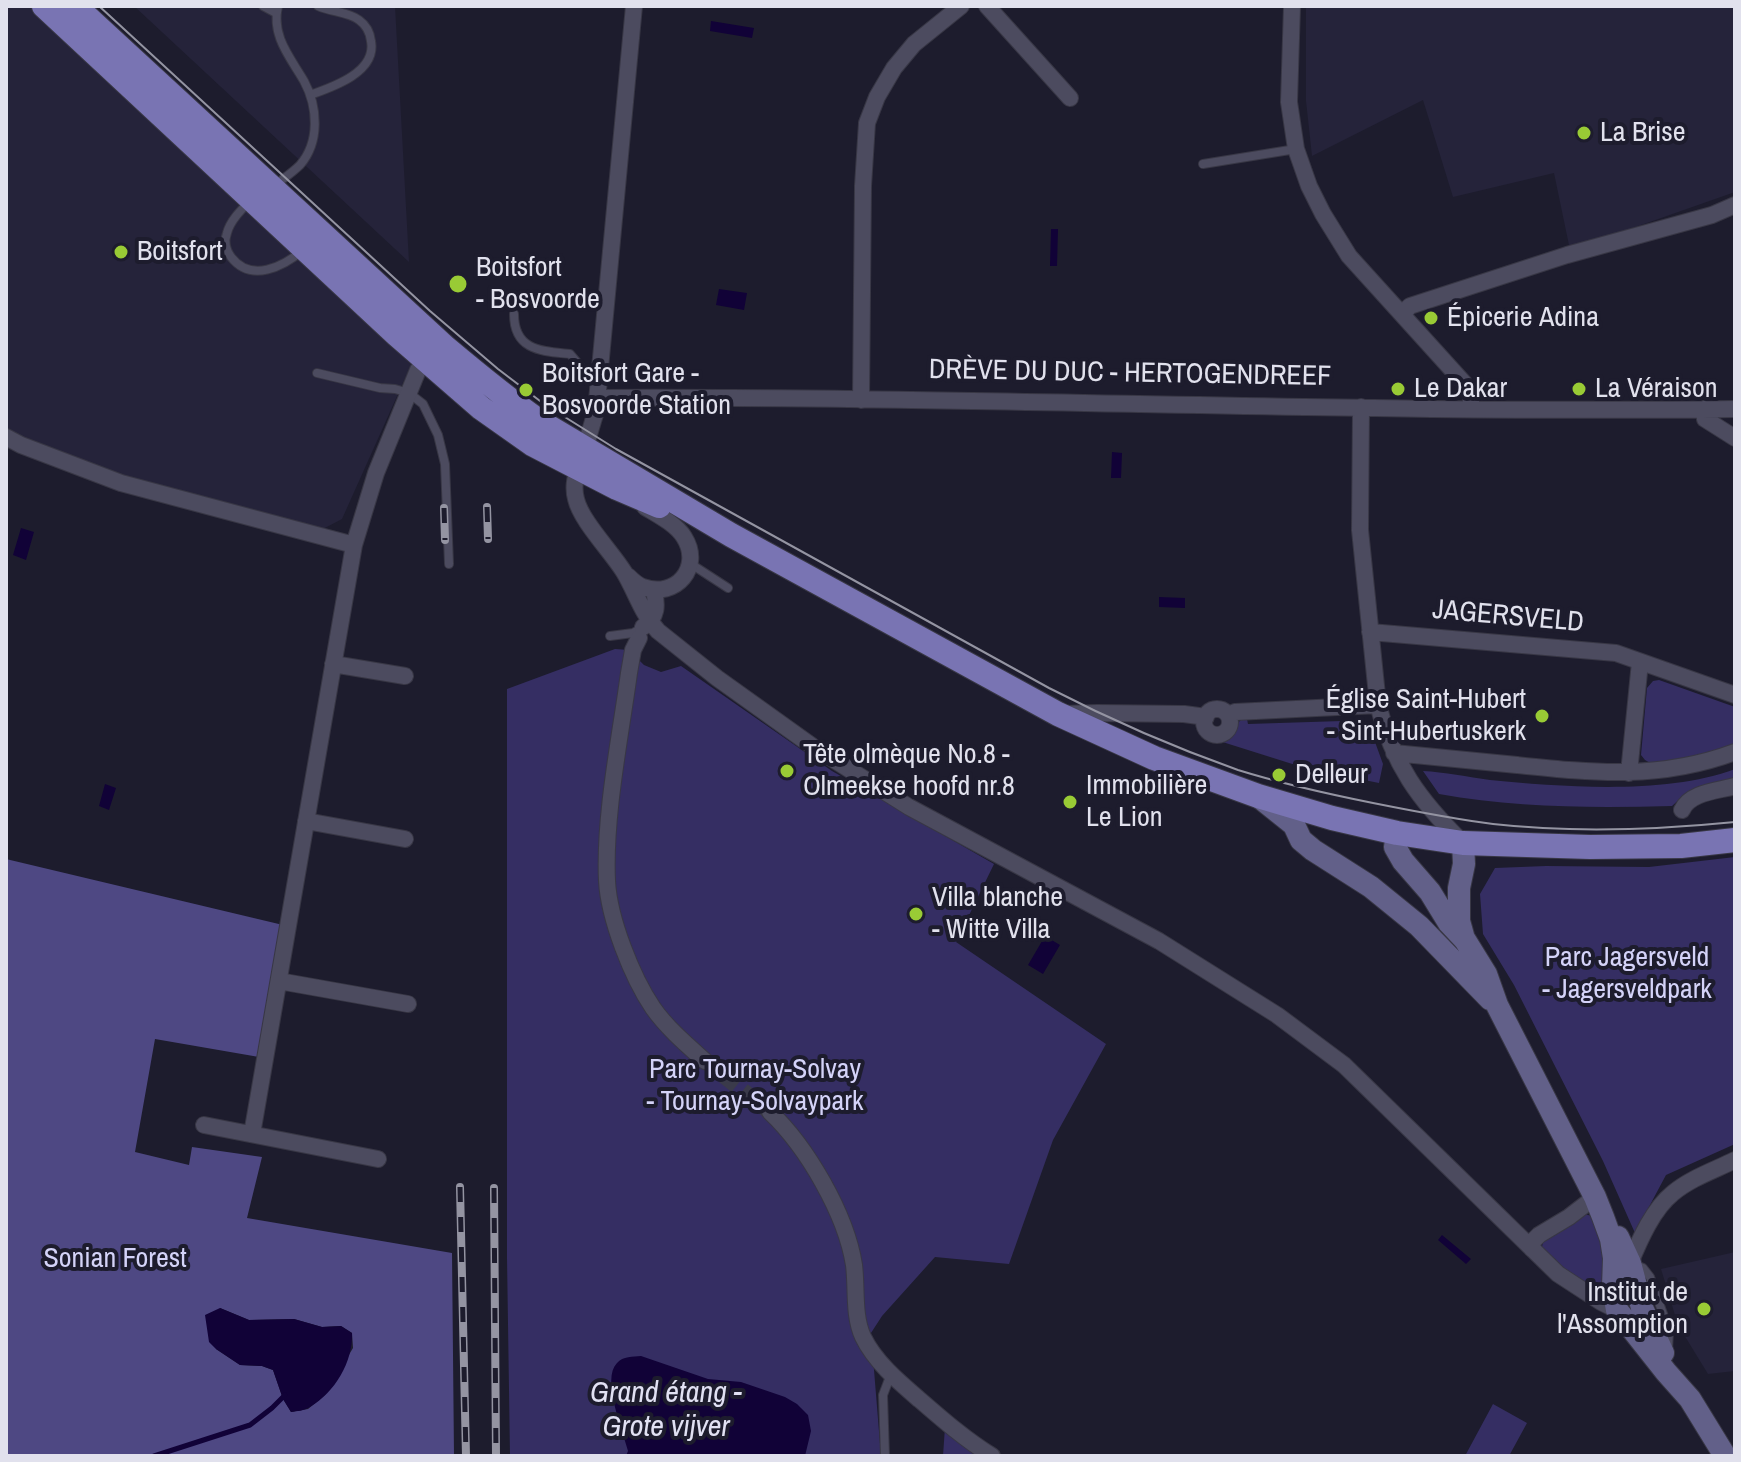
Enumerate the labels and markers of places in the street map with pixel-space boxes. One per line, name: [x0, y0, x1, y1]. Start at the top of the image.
place label: La Brise: [1600, 116, 1686, 150]
marker: La Brise: [1575, 124, 1593, 142]
place label: Boitsfort: [137, 235, 223, 269]
marker: Boitsfort: [112, 243, 130, 261]
place label: Boitsfort - Bosvoorde: [476, 251, 600, 317]
marker: Boitsfort - Bosvoorde: [447, 273, 469, 295]
place label: Épicerie Adina: [1447, 301, 1599, 335]
marker: Épicerie Adina: [1422, 309, 1440, 327]
place label: Boitsfort Gare - Bosvoorde Station: [542, 357, 731, 423]
place label: Le Dakar: [1414, 372, 1507, 406]
place label: La Véraison: [1595, 372, 1718, 406]
marker: Le Dakar: [1389, 380, 1407, 398]
marker: La Véraison: [1570, 380, 1588, 398]
marker: Boitsfort Gare - Bosvoorde Station: [517, 381, 535, 399]
place label: Église Saint-Hubert - Sint-Hubertuskerk: [1326, 683, 1526, 749]
marker: Église Saint-Hubert - Sint-Hubertuskerk: [1533, 707, 1551, 725]
place label: Tête olmèque No.8 - Olmeekse hoofd nr.8: [803, 738, 1015, 804]
place label: Delleur: [1295, 758, 1368, 792]
marker: Tête olmèque No.8 - Olmeekse hoofd nr.8: [778, 762, 796, 780]
marker: Delleur: [1270, 766, 1288, 784]
place label: Immobilière Le Lion: [1086, 769, 1207, 835]
marker: Immobilière Le Lion: [1061, 793, 1079, 811]
place label: Villa blanche - Witte Villa: [932, 881, 1063, 947]
marker: Villa blanche - Witte Villa: [907, 905, 925, 923]
place label: Institut de l'Assomption: [1557, 1276, 1688, 1342]
marker: Institut de l'Assomption: [1695, 1300, 1713, 1318]

